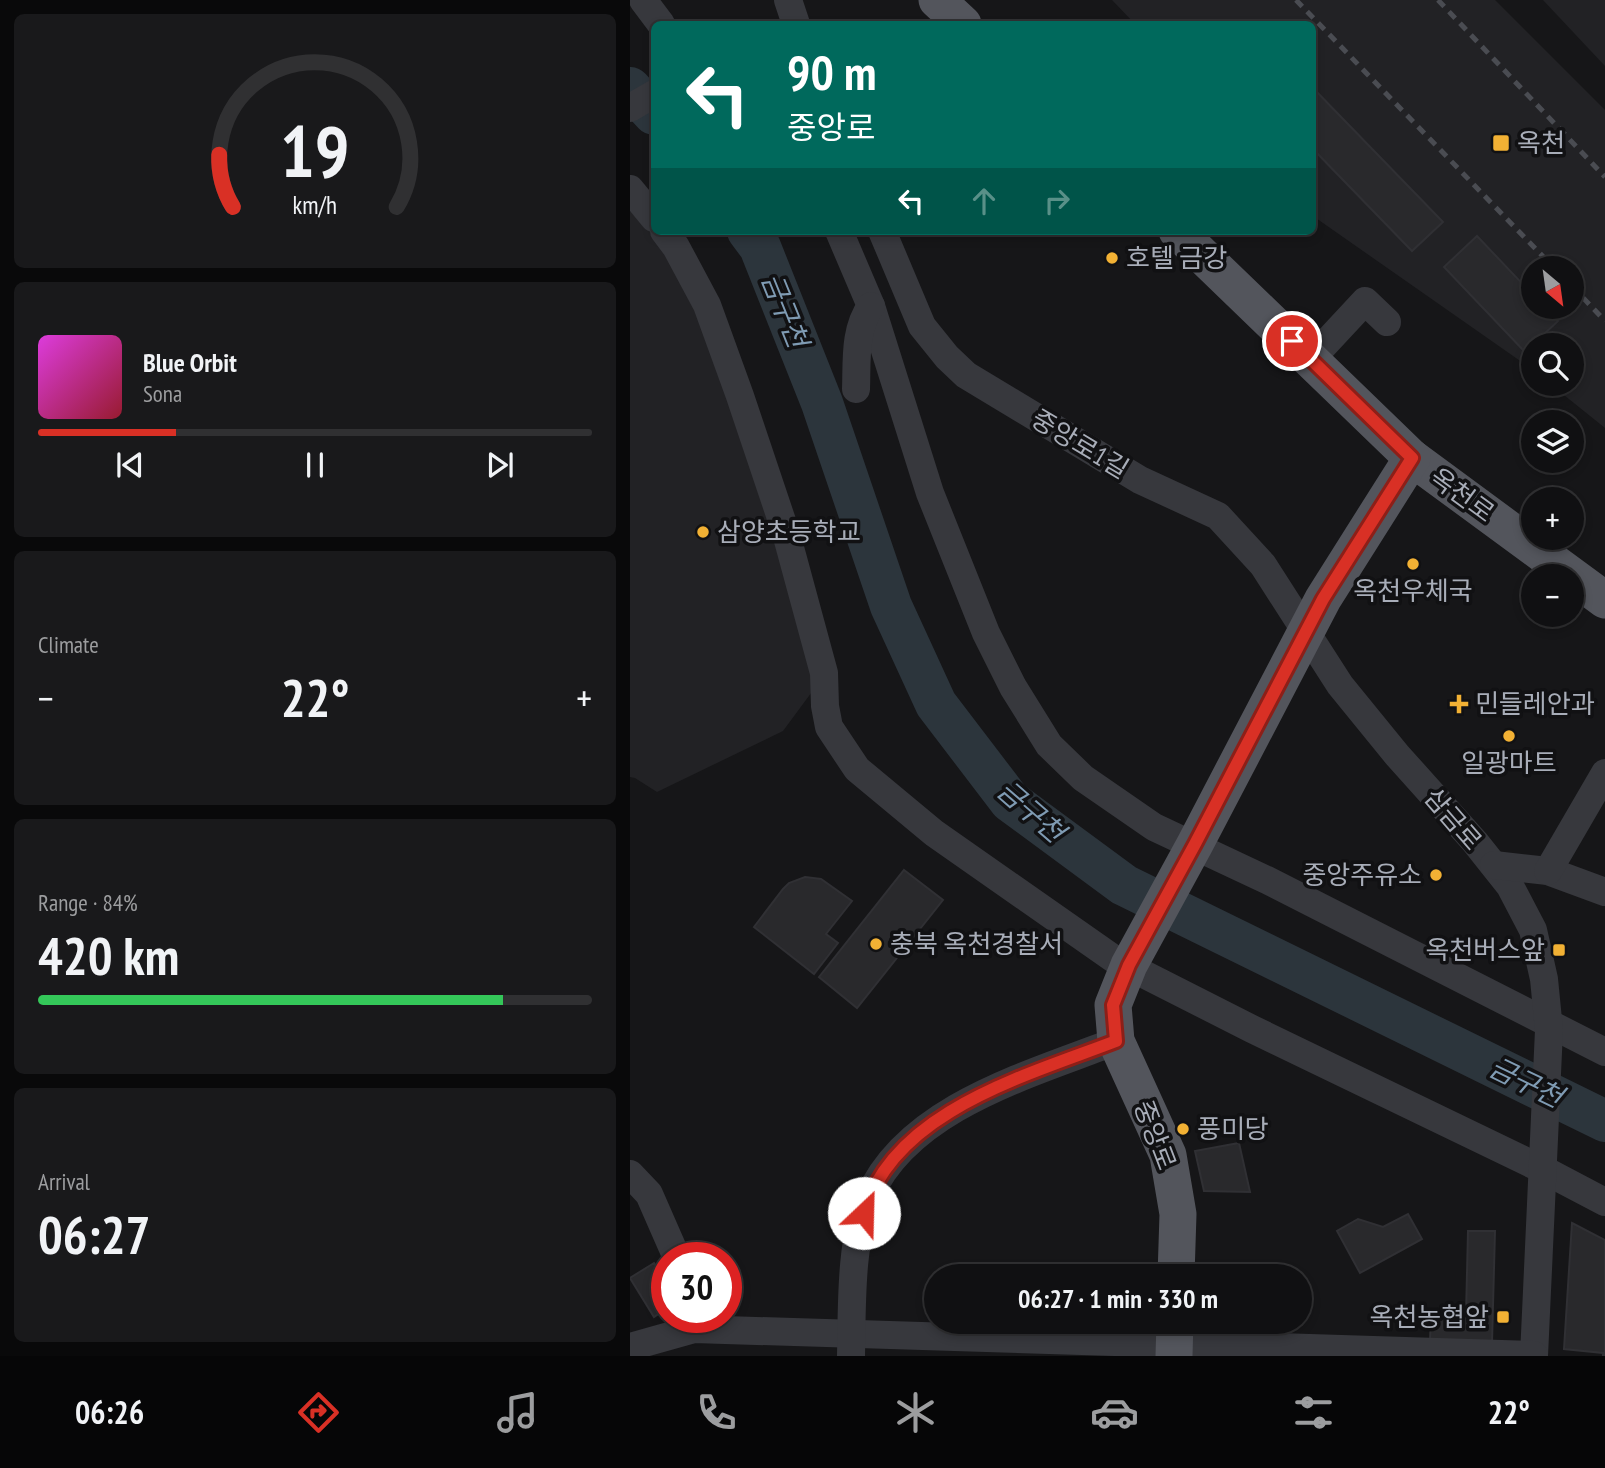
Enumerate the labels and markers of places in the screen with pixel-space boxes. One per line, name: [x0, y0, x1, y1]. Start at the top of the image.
place label: 옥천: [1517, 126, 1565, 159]
marker: 옥천: [1491, 133, 1511, 153]
place label: 호텔 금강: [1126, 241, 1227, 274]
marker: 호텔 금강: [1104, 250, 1120, 266]
pin: [1262, 311, 1322, 371]
place label: 삼양초등학교: [717, 515, 861, 548]
marker: 삼양초등학교: [695, 524, 711, 540]
marker: 옥천우체국: [1405, 556, 1421, 572]
place label: 옥천우체국: [1353, 574, 1473, 607]
place label: 민들레안과: [1475, 687, 1595, 720]
marker: 민들레안과: [1449, 694, 1469, 714]
marker: 일광마트: [1501, 728, 1517, 744]
place label: 일광마트: [1461, 746, 1557, 779]
place label: 중앙주유소: [1302, 858, 1422, 891]
marker: 중앙주유소: [1428, 867, 1444, 883]
place label: 충북 옥천경찰서: [890, 927, 1063, 960]
place label: 옥천버스앞: [1425, 933, 1545, 966]
marker: 충북 옥천경찰서: [868, 936, 884, 952]
marker: 옥천버스앞: [1551, 942, 1567, 958]
place label: 풍미당: [1197, 1112, 1269, 1145]
marker: 풍미당: [1175, 1121, 1191, 1137]
place label: 옥천농협앞: [1369, 1300, 1489, 1333]
marker: 옥천농협앞: [1495, 1309, 1511, 1325]

